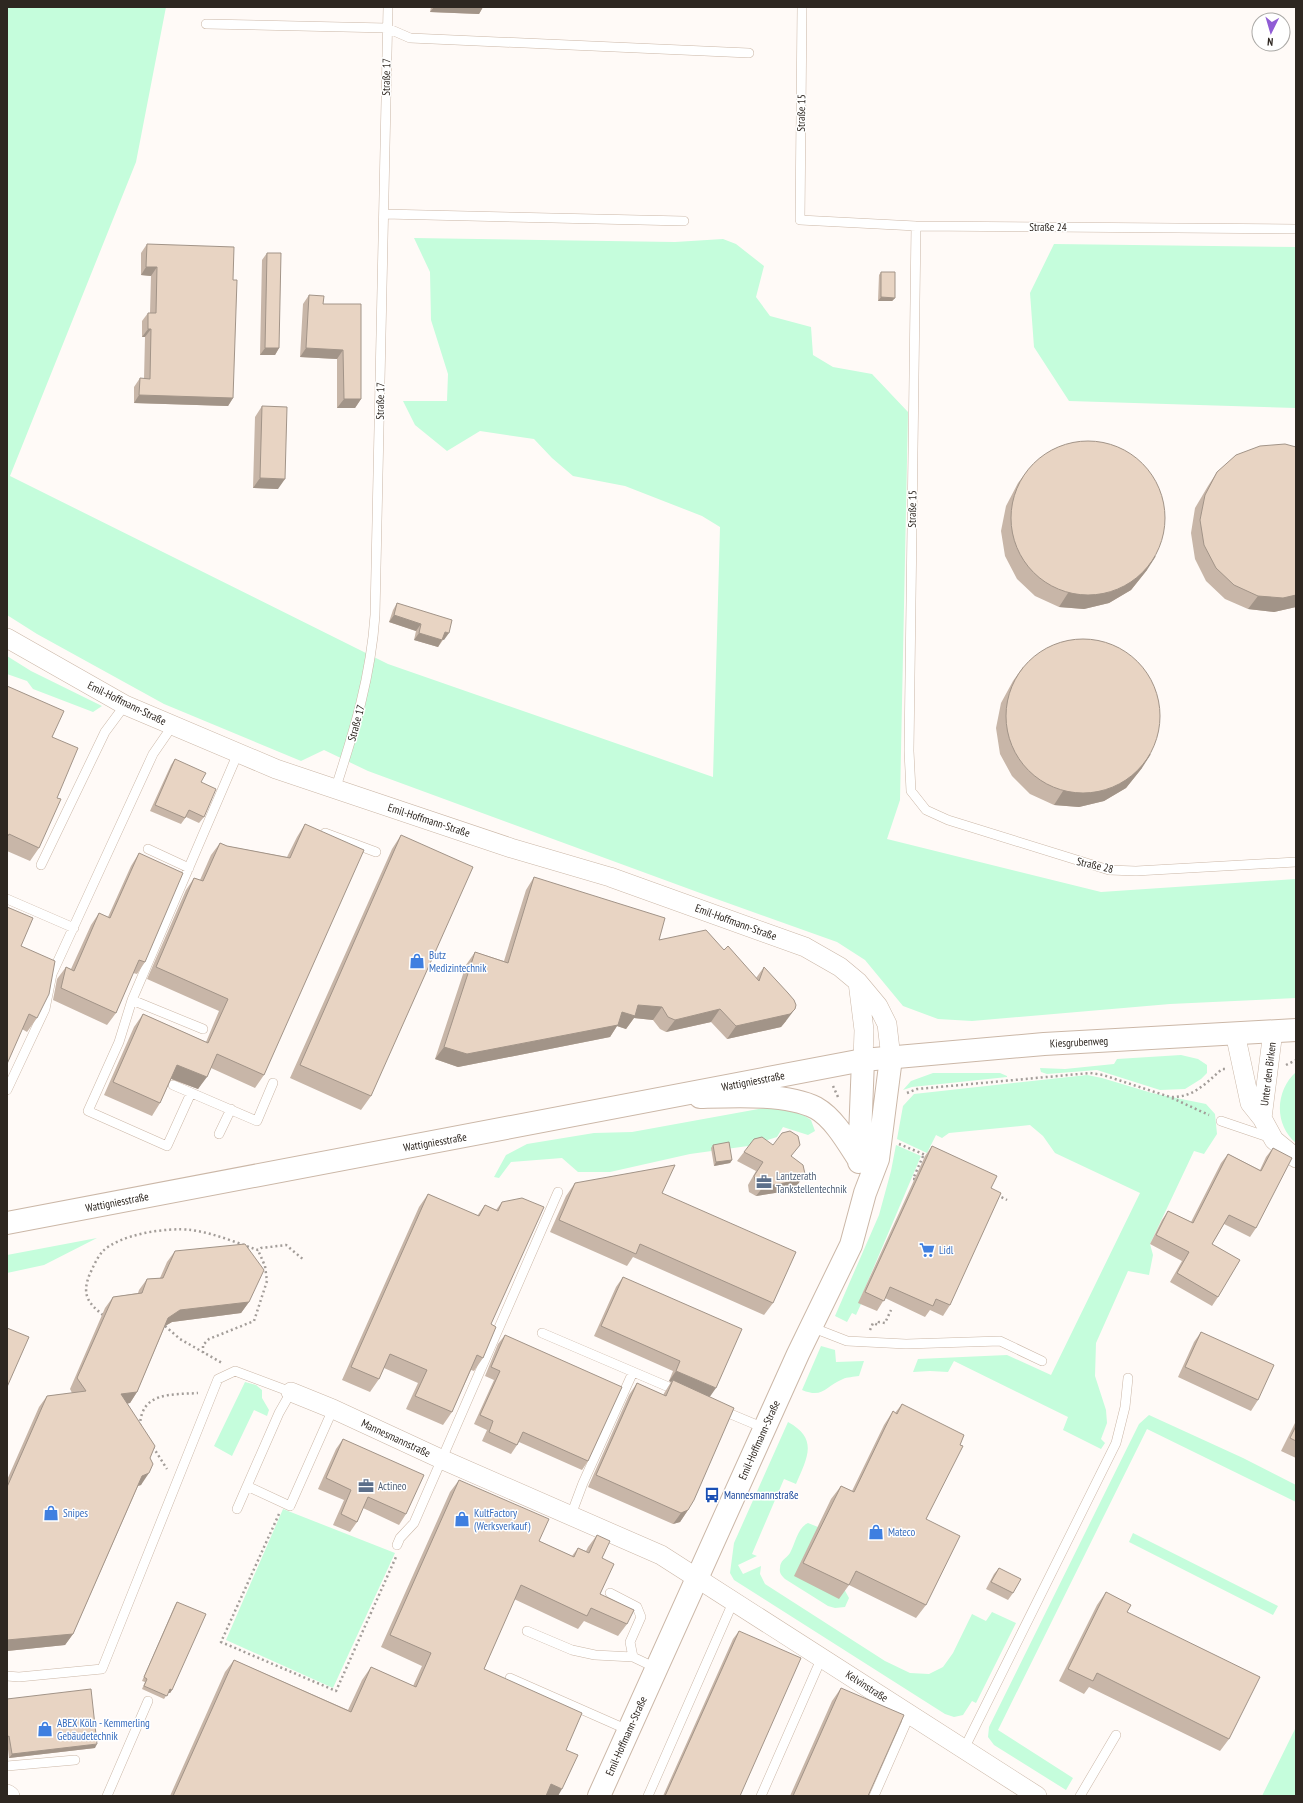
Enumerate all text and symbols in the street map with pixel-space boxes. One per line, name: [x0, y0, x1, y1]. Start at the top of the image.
north arrow: [1251, 12, 1291, 52]
text: N: [1267, 35, 1274, 49]
street label: Straße 17: [379, 58, 393, 96]
street label: Straße 15: [794, 94, 808, 132]
street label: Straße 24: [1029, 220, 1067, 234]
street label: Straße 17: [373, 382, 387, 420]
street label: Straße 15: [905, 490, 919, 528]
street label: Emil-Hoffmann-Straße: [85, 678, 169, 728]
street label: Straße 17: [344, 703, 368, 743]
street label: Emil-Hoffmann-Straße: [386, 800, 472, 840]
street label: Straße 28: [1075, 854, 1115, 876]
street label: Emil-Hoffmann-Straße: [693, 901, 779, 943]
place label: Butz Medizintechnik: [429, 948, 487, 975]
shop icon: Butz Medizintechnik: [408, 952, 426, 970]
street label: Kiesgrubenweg: [1049, 1033, 1109, 1051]
street label: Unter den Birken: [1257, 1041, 1279, 1107]
street label: Wattigniesstraße: [720, 1068, 786, 1094]
street label: Wattigniesstraße: [402, 1129, 468, 1154]
place label: Lantzerath Tankstellentechnik: [776, 1169, 848, 1196]
office icon: Lantzerath Tankstellentechnik: [755, 1173, 773, 1191]
street label: Wattigniesstraße: [84, 1189, 150, 1215]
supermarket icon: Lidl: [918, 1241, 936, 1259]
place label: Lidl: [939, 1243, 954, 1257]
street label: Emil-Hoffmann-Straße: [735, 1398, 783, 1482]
street label: Mannesmannstraße: [359, 1416, 433, 1460]
office icon: Actineo: [357, 1477, 375, 1495]
place label: Actineo: [378, 1479, 407, 1493]
bus stop icon: Mannesmannstraße: [703, 1486, 721, 1504]
place label: Mannesmannstraße: [724, 1488, 799, 1502]
shop icon: Snipes: [42, 1504, 60, 1522]
place label: Snipes: [63, 1506, 88, 1520]
place label: KultFactory (Werksverkauf): [474, 1506, 531, 1533]
shop icon: KultFactory (Werksverkauf): [453, 1510, 471, 1528]
shop icon: Mateco: [867, 1523, 885, 1541]
place label: Mateco: [888, 1525, 916, 1539]
street label: Kelvinstraße: [843, 1667, 891, 1705]
street label: Emil-Hoffmann-Straße: [602, 1694, 650, 1778]
place label: ABEX Köln - Kemmerling Gebäudetechnik: [57, 1716, 150, 1743]
shop icon: ABEX Köln - Kemmerling Gebäudetechnik: [36, 1720, 54, 1738]

